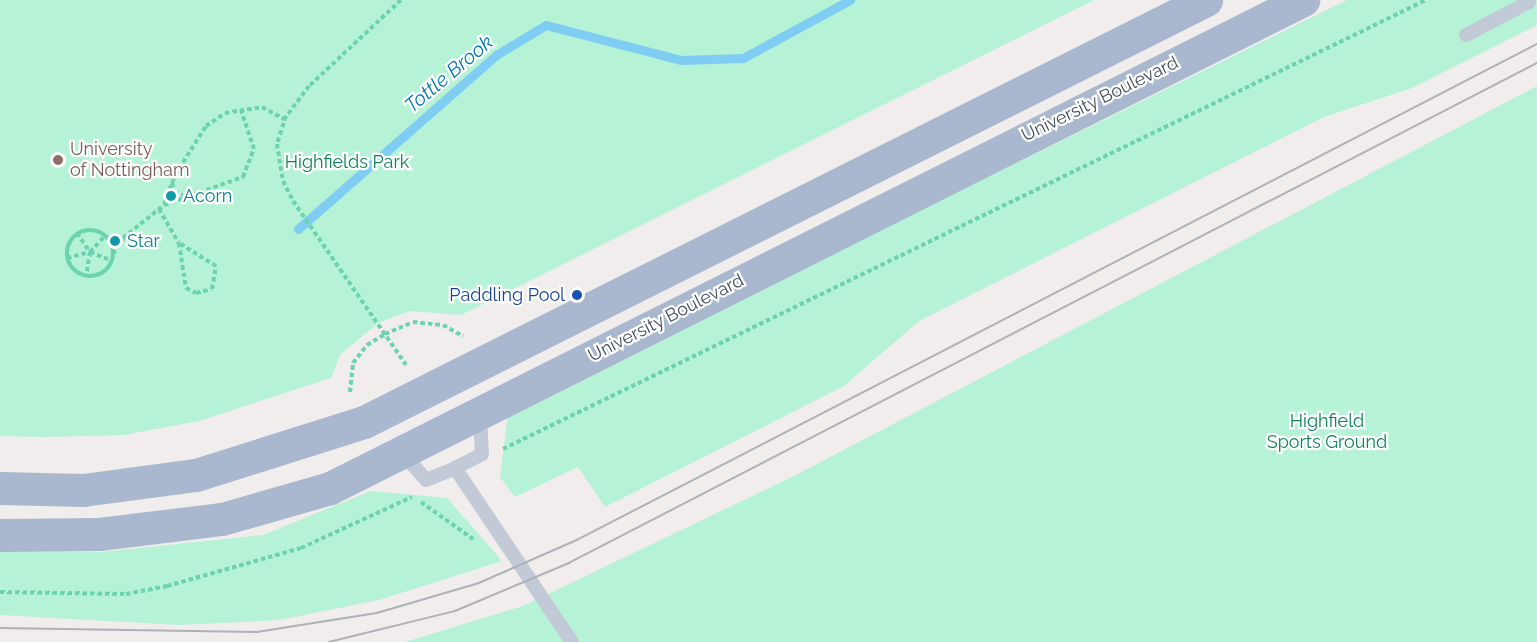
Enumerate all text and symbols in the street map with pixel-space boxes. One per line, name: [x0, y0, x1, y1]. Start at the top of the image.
water label: Tottle Brook: [400, 30, 498, 118]
street label: University Boulevard: [1018, 52, 1182, 146]
place label: University of Nottingham: [70, 139, 190, 182]
park label: Highfields Park: [285, 151, 409, 173]
marker: University of Nottingham: [51, 153, 65, 167]
place label: Acorn: [183, 185, 232, 207]
marker: Acorn: [164, 189, 178, 203]
place label: Star: [127, 230, 160, 252]
marker: Star: [108, 234, 122, 248]
street label: University Boulevard: [584, 269, 748, 367]
place label: Paddling Pool: [449, 284, 565, 306]
marker: Paddling Pool: [570, 288, 584, 302]
park label: Highfield Sports Ground: [1267, 411, 1387, 454]

